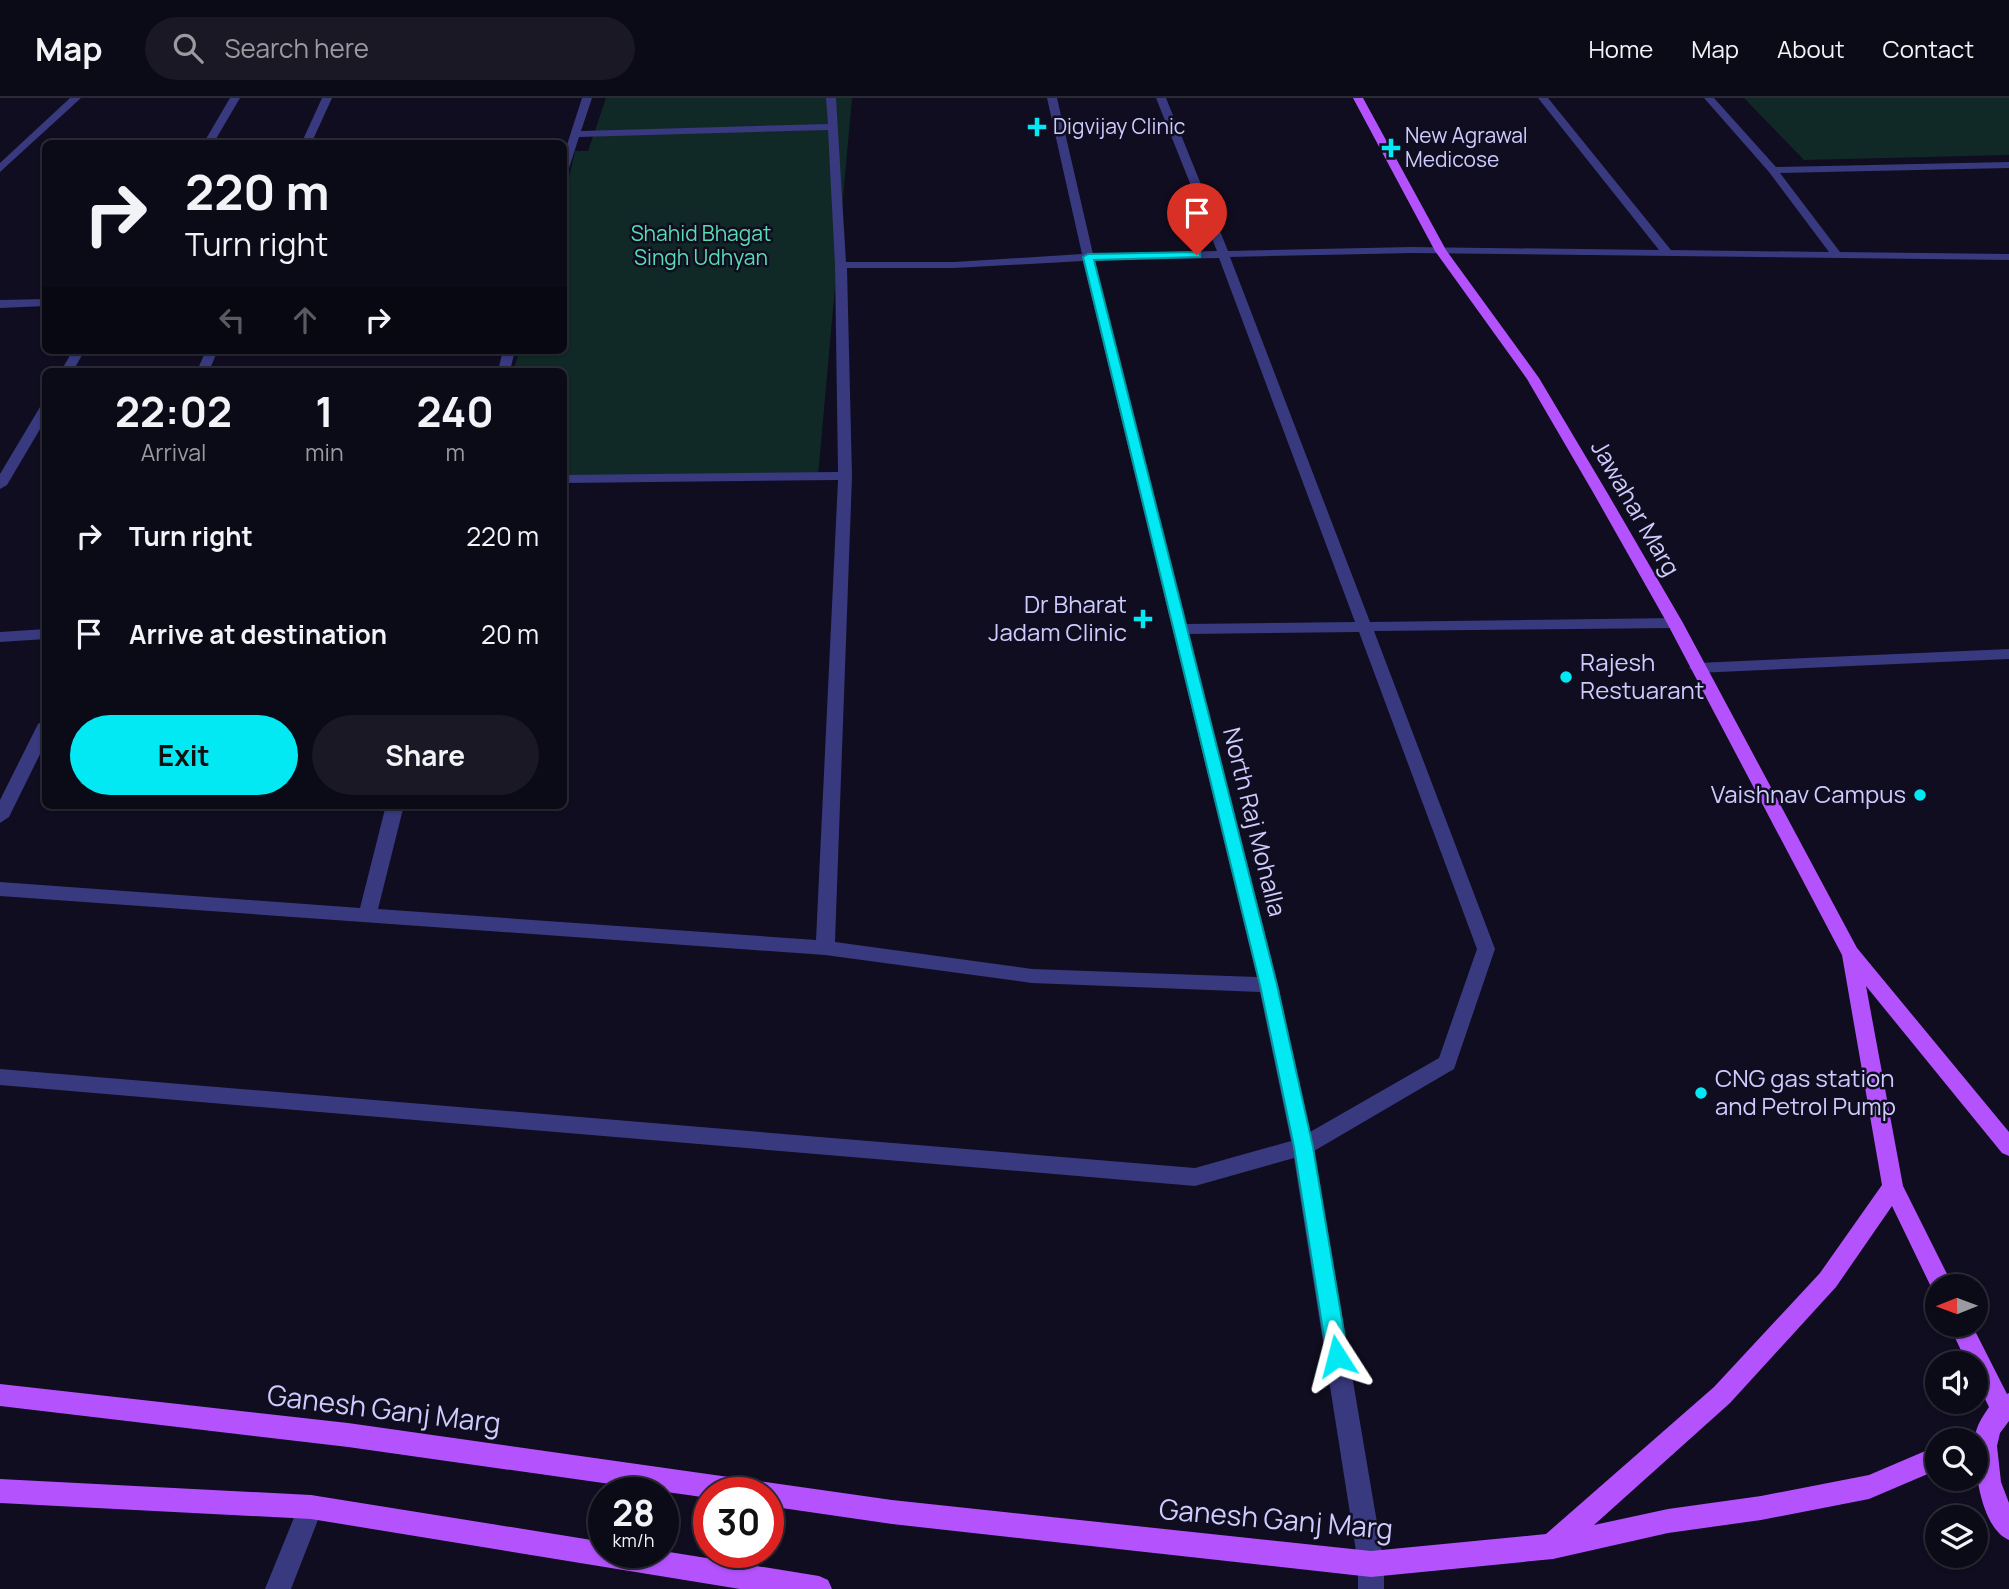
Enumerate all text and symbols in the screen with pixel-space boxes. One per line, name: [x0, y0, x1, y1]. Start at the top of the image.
search box: [145, 17, 635, 80]
text: Map: [35, 26, 103, 71]
icon: search: [169, 29, 207, 67]
text: Search here: [225, 30, 369, 66]
text: Home: [1588, 32, 1653, 65]
text: Map: [1691, 32, 1739, 65]
text: About: [1777, 32, 1845, 65]
text: Contact: [1883, 32, 1974, 65]
place label: Digvijay Clinic: [1053, 112, 1185, 140]
marker: Digvijay Clinic: [1027, 117, 1047, 137]
place label: New Agrawal Medicose: [1405, 121, 1528, 173]
marker: New Agrawal Medicose: [1383, 140, 1399, 156]
text: 220 m: [185, 158, 329, 225]
icon: right: [70, 168, 161, 259]
pin: [1167, 183, 1227, 255]
icon: arrive: [1178, 194, 1216, 232]
park label: Shahid Bhagat Singh Udhyan: [631, 219, 771, 271]
text: Turn right: [185, 222, 328, 266]
icon: left: [213, 301, 251, 339]
icon: ahead: [286, 301, 324, 339]
icon: right: [359, 301, 397, 339]
text: 22:02: [115, 382, 232, 440]
text: 1: [315, 382, 334, 440]
text: 240: [417, 382, 494, 440]
street label: Jawahar Marg: [1584, 433, 1689, 581]
text: Arrival: [141, 436, 206, 468]
text: min: [305, 436, 344, 468]
text: m: [446, 436, 465, 468]
icon: right: [70, 517, 108, 555]
text: Turn right: [129, 518, 253, 554]
text: 220 m: [466, 518, 539, 554]
place label: Dr Bharat Jadam Clinic: [988, 587, 1127, 648]
marker: Dr Bharat Jadam Clinic: [1133, 609, 1153, 629]
icon: arrive: [70, 615, 108, 653]
text: Arrive at destination: [129, 616, 387, 652]
text: 20 m: [481, 616, 539, 652]
place label: Rajesh Restuarant: [1580, 645, 1704, 706]
marker: Rajesh Restuarant: [1558, 669, 1574, 685]
button: Exit: [70, 715, 298, 795]
button: Share: [312, 715, 539, 795]
street label: North Raj Mohalla: [1216, 724, 1295, 920]
place label: Vaishnav Campus: [1711, 777, 1906, 810]
marker: Vaishnav Campus: [1912, 787, 1928, 803]
place label: CNG gas station and Petrol Pump: [1715, 1061, 1896, 1122]
marker: CNG gas station and Petrol Pump: [1693, 1085, 1709, 1101]
north arrow: [1925, 1274, 1988, 1337]
map controls: [1925, 1274, 1988, 1568]
position arrow: [1300, 1319, 1374, 1393]
button: sound: [1925, 1351, 1988, 1414]
street label: Ganesh Ganj Marg: [265, 1375, 503, 1441]
button: search: [1925, 1428, 1988, 1491]
speed limit sign: 30: [693, 1477, 784, 1568]
text: 28: [612, 1489, 655, 1537]
street label: Ganesh Ganj Marg: [1157, 1489, 1395, 1547]
button: layers: [1925, 1505, 1988, 1568]
text: km/h: [613, 1528, 654, 1552]

